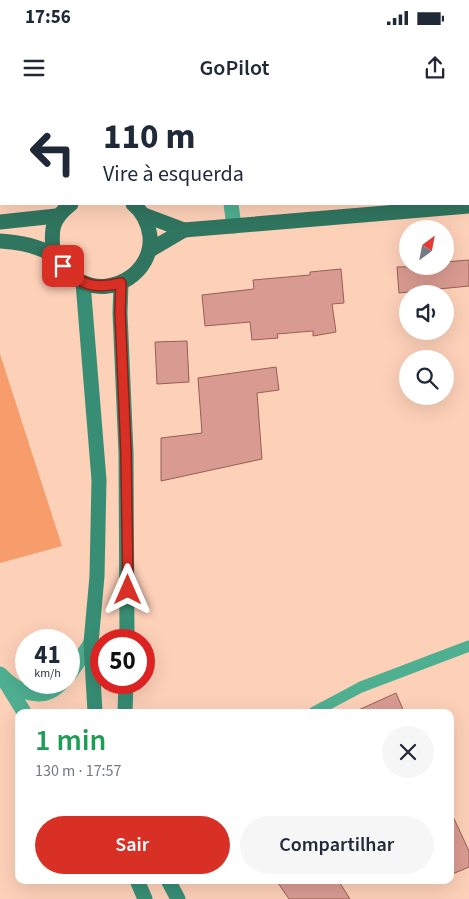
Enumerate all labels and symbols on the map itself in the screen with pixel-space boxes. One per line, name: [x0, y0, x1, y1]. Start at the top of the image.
north arrow: [399, 220, 454, 275]
pin: [42, 245, 84, 287]
position arrow: [101, 563, 153, 615]
speed limit sign: 50: [90, 629, 155, 694]

